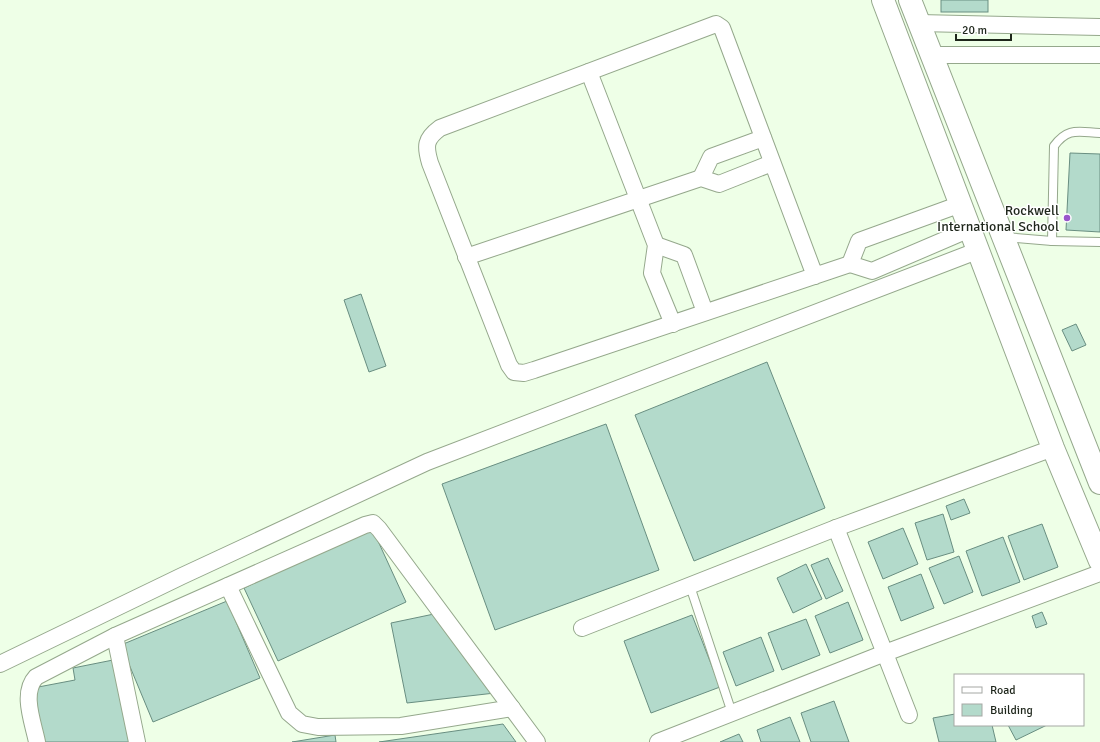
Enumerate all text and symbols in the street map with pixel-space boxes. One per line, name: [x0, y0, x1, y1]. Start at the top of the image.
scale bar: [956, 16, 1011, 42]
text: 20 m: [962, 23, 987, 38]
place label: Rockwell International School: [937, 202, 1059, 235]
marker: Rockwell International School: [1062, 213, 1072, 223]
legend: [954, 674, 1084, 726]
text: Road: [990, 683, 1016, 698]
text: Building: [990, 703, 1033, 718]

